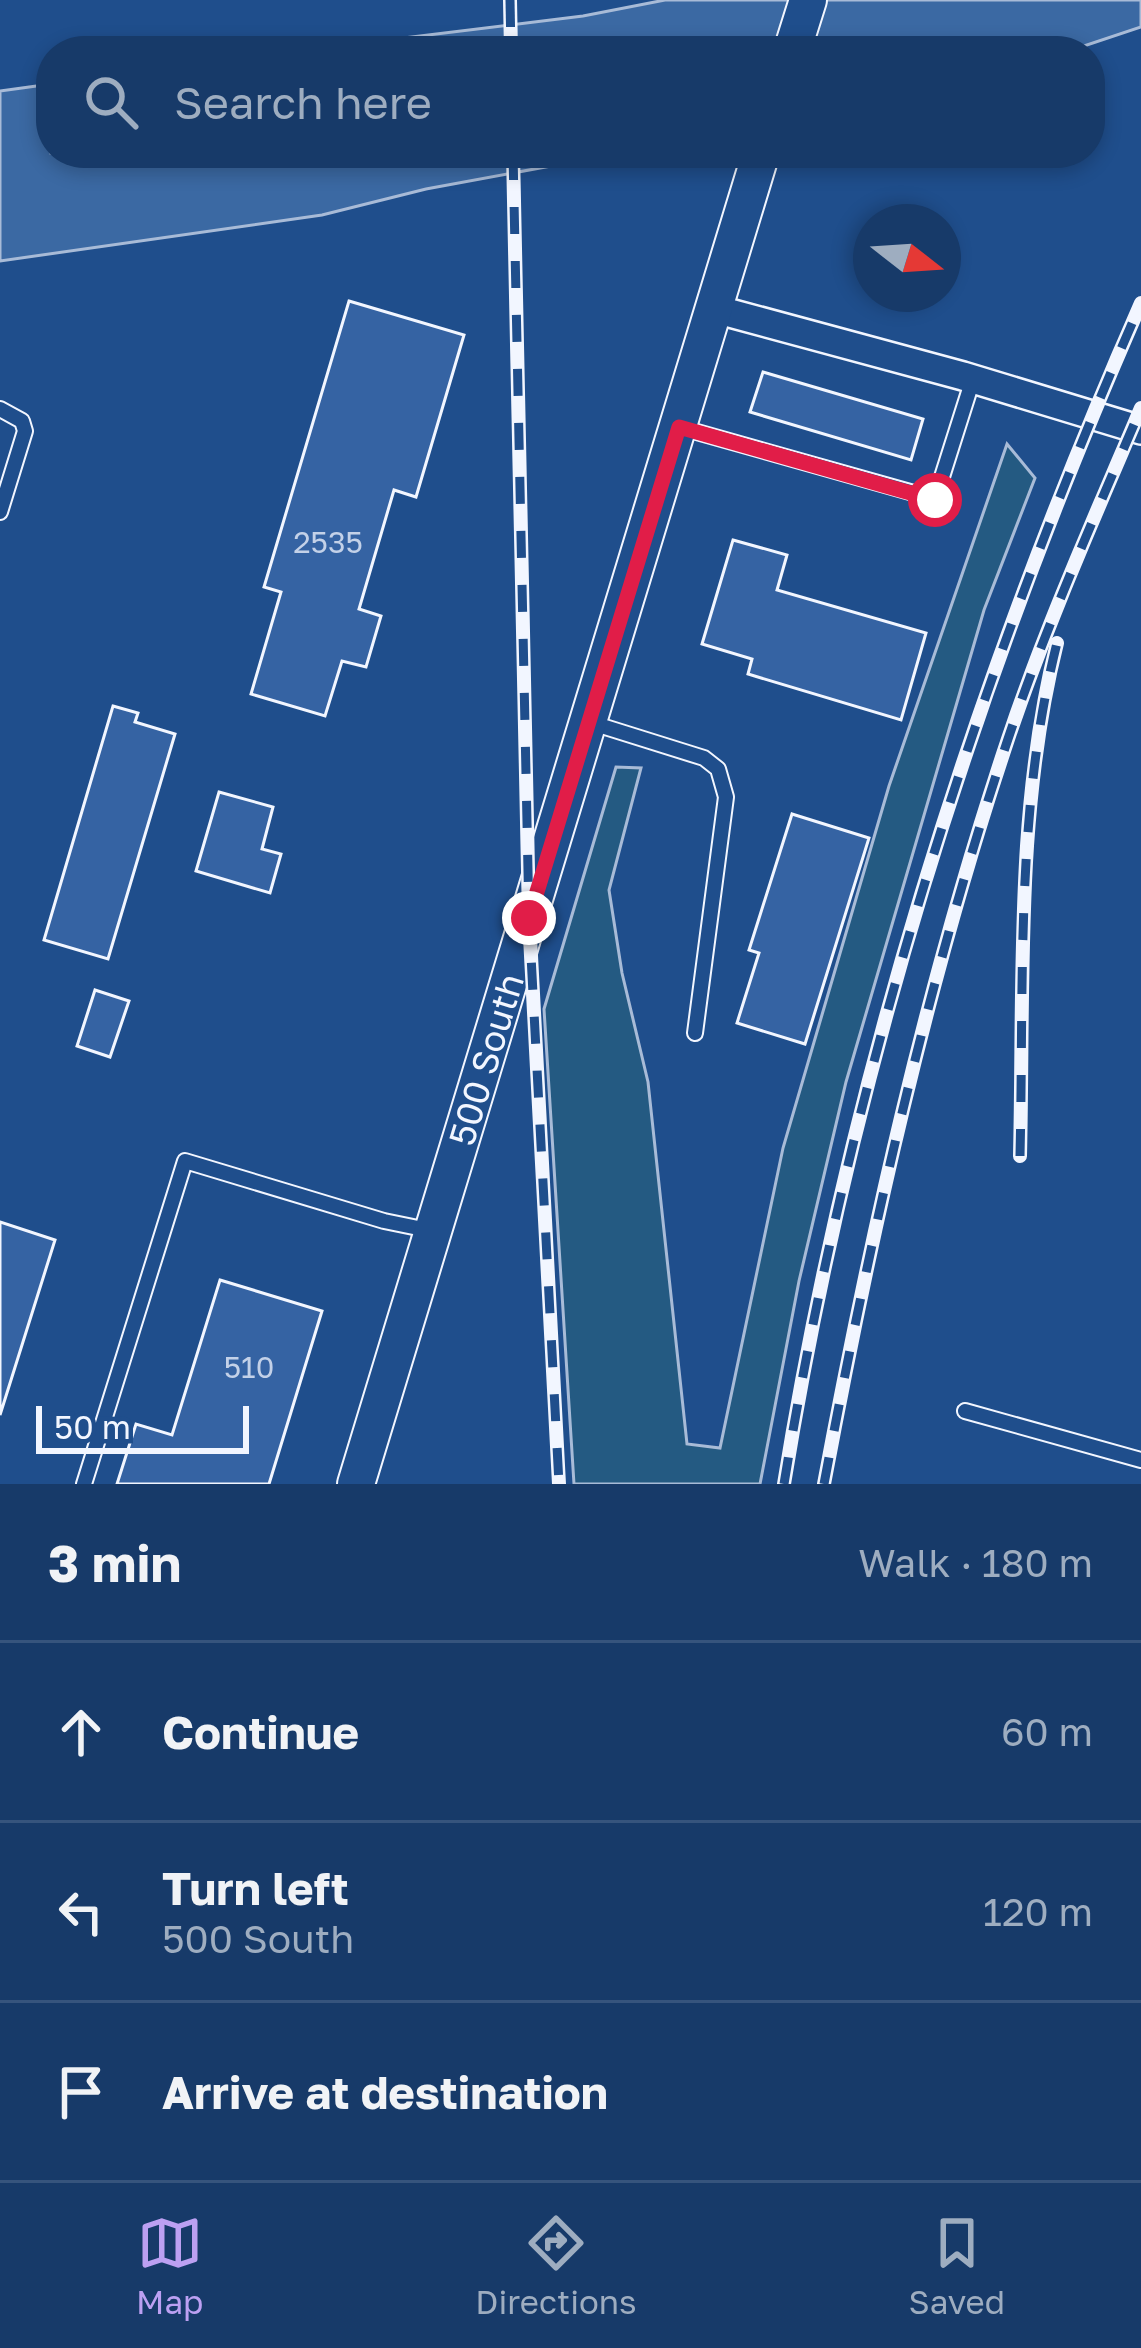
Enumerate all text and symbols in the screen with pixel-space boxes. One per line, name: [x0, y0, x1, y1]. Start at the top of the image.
search box: [36, 36, 1105, 168]
icon: search: [78, 69, 144, 135]
text: Search here: [174, 75, 432, 129]
north arrow: [853, 204, 961, 312]
route start: [908, 473, 962, 527]
house number: 2535: [293, 524, 363, 560]
route end: [502, 891, 556, 945]
street label: 500 South: [439, 968, 532, 1150]
house number: 510: [224, 1349, 274, 1385]
scale bar: [36, 1400, 249, 1453]
text: 50 m: [54, 1407, 131, 1446]
text: 3 min: [48, 1532, 181, 1593]
text: Walk · 180 m: [858, 1539, 1093, 1586]
icon: ahead: [48, 1699, 114, 1765]
text: Continue: [162, 1705, 359, 1759]
text: 60 m: [1001, 1708, 1093, 1755]
text: Turn left: [162, 1861, 349, 1915]
icon: left: [48, 1879, 114, 1945]
text: 120 m: [983, 1888, 1093, 1935]
text: 500 South: [162, 1915, 354, 1962]
icon: arrive: [48, 2059, 114, 2125]
text: Arrive at destination: [162, 2065, 608, 2119]
tab: Map: [136, 2210, 203, 2321]
tab: Directions: [475, 2210, 637, 2321]
tab: Saved: [909, 2210, 1005, 2321]

